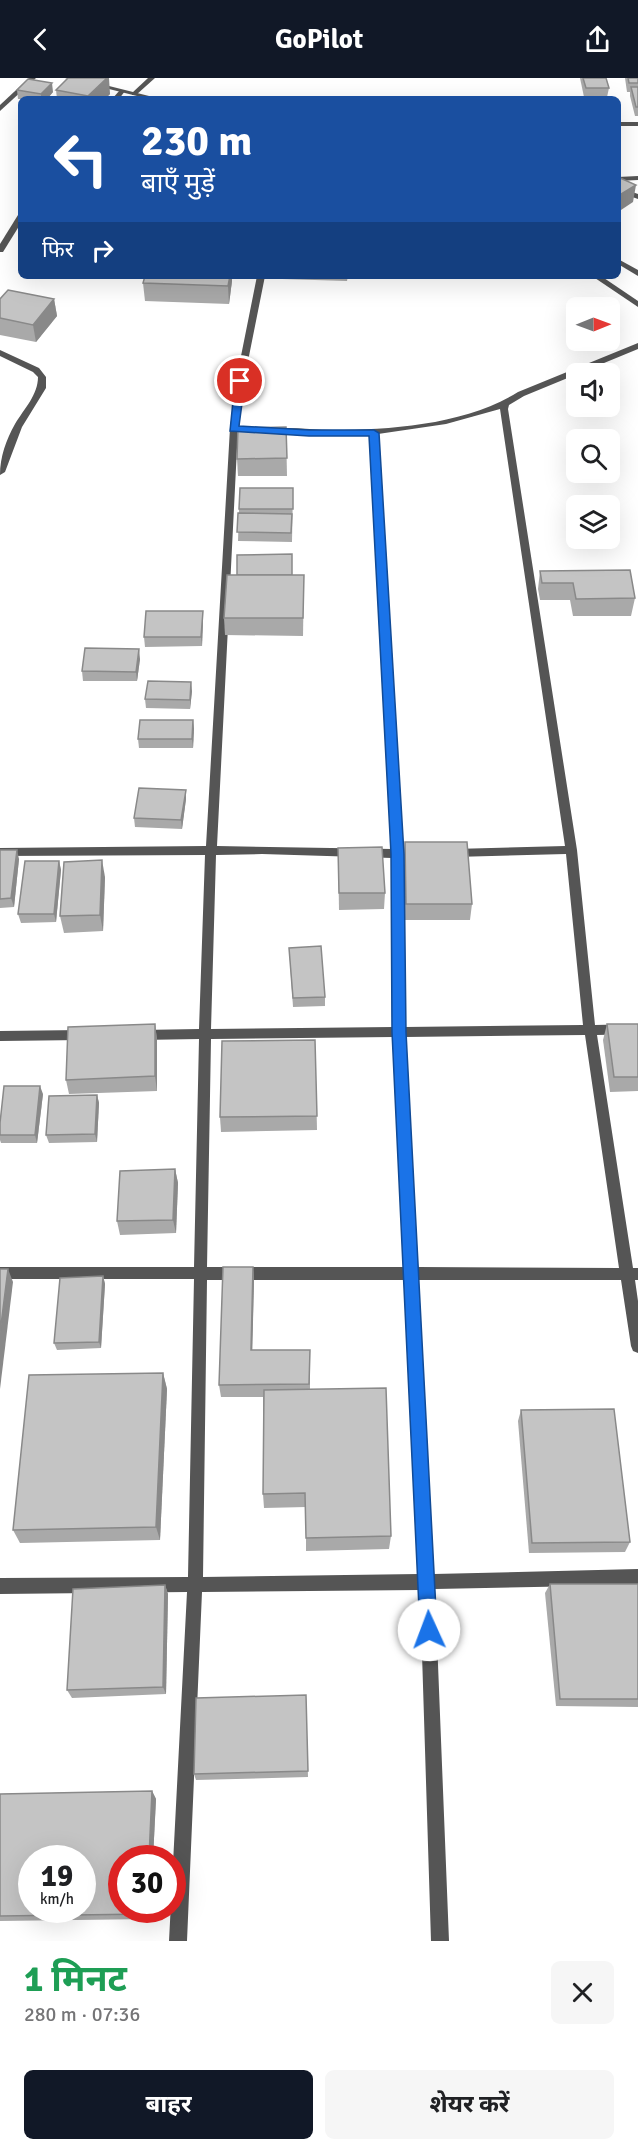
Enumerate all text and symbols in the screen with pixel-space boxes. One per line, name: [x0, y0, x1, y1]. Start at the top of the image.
icon: back: [24, 23, 57, 56]
text: GoPilot: [275, 23, 363, 56]
icon: share: [581, 23, 614, 56]
text: 230 m: [141, 116, 252, 167]
icon: left: [42, 120, 120, 198]
text: बाएँ मुड़ें: [141, 167, 215, 200]
icon: right: [86, 234, 119, 267]
text: फिर: [42, 236, 74, 263]
north arrow: [566, 297, 620, 351]
map controls: [566, 297, 620, 549]
pin: [214, 355, 265, 406]
button: sound: [566, 363, 620, 417]
icon: arrive: [223, 364, 256, 397]
button: search: [566, 429, 620, 483]
button: layers: [566, 495, 620, 549]
position arrow: [397, 1598, 461, 1662]
speed limit sign: 30: [108, 1845, 186, 1923]
text: 19: [41, 1858, 73, 1895]
text: km/h: [40, 1890, 74, 1908]
text: 1 मिनट: [24, 1957, 127, 2002]
button: close: [551, 1961, 614, 2024]
text: 280 m · 07:36: [24, 2002, 140, 2027]
button: बाहर: [24, 2070, 313, 2139]
button: शेयर करें: [325, 2070, 614, 2139]

